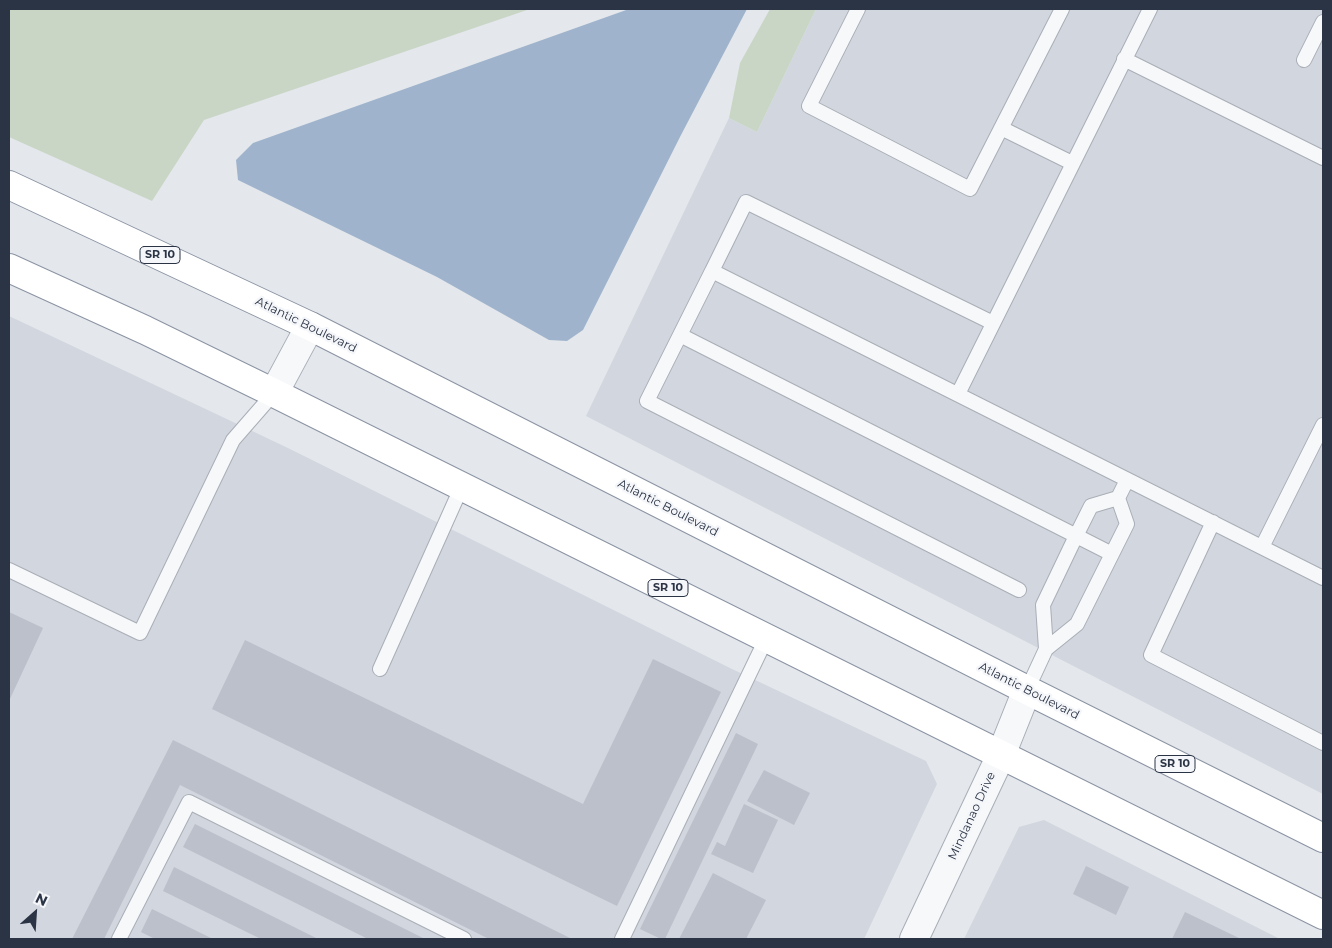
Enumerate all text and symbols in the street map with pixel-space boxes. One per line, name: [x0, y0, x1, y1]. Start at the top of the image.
road number: SR 10: [140, 246, 180, 264]
street label: Atlantic Boulevard: [253, 294, 359, 356]
street label: Atlantic Boulevard: [615, 476, 721, 540]
road number: SR 10: [648, 580, 688, 596]
street label: Atlantic Boulevard: [976, 659, 1082, 723]
road number: SR 10: [1155, 756, 1195, 772]
street label: Mindanao Drive: [945, 770, 999, 862]
north arrow: [10, 888, 60, 938]
text: N: [33, 889, 51, 910]

